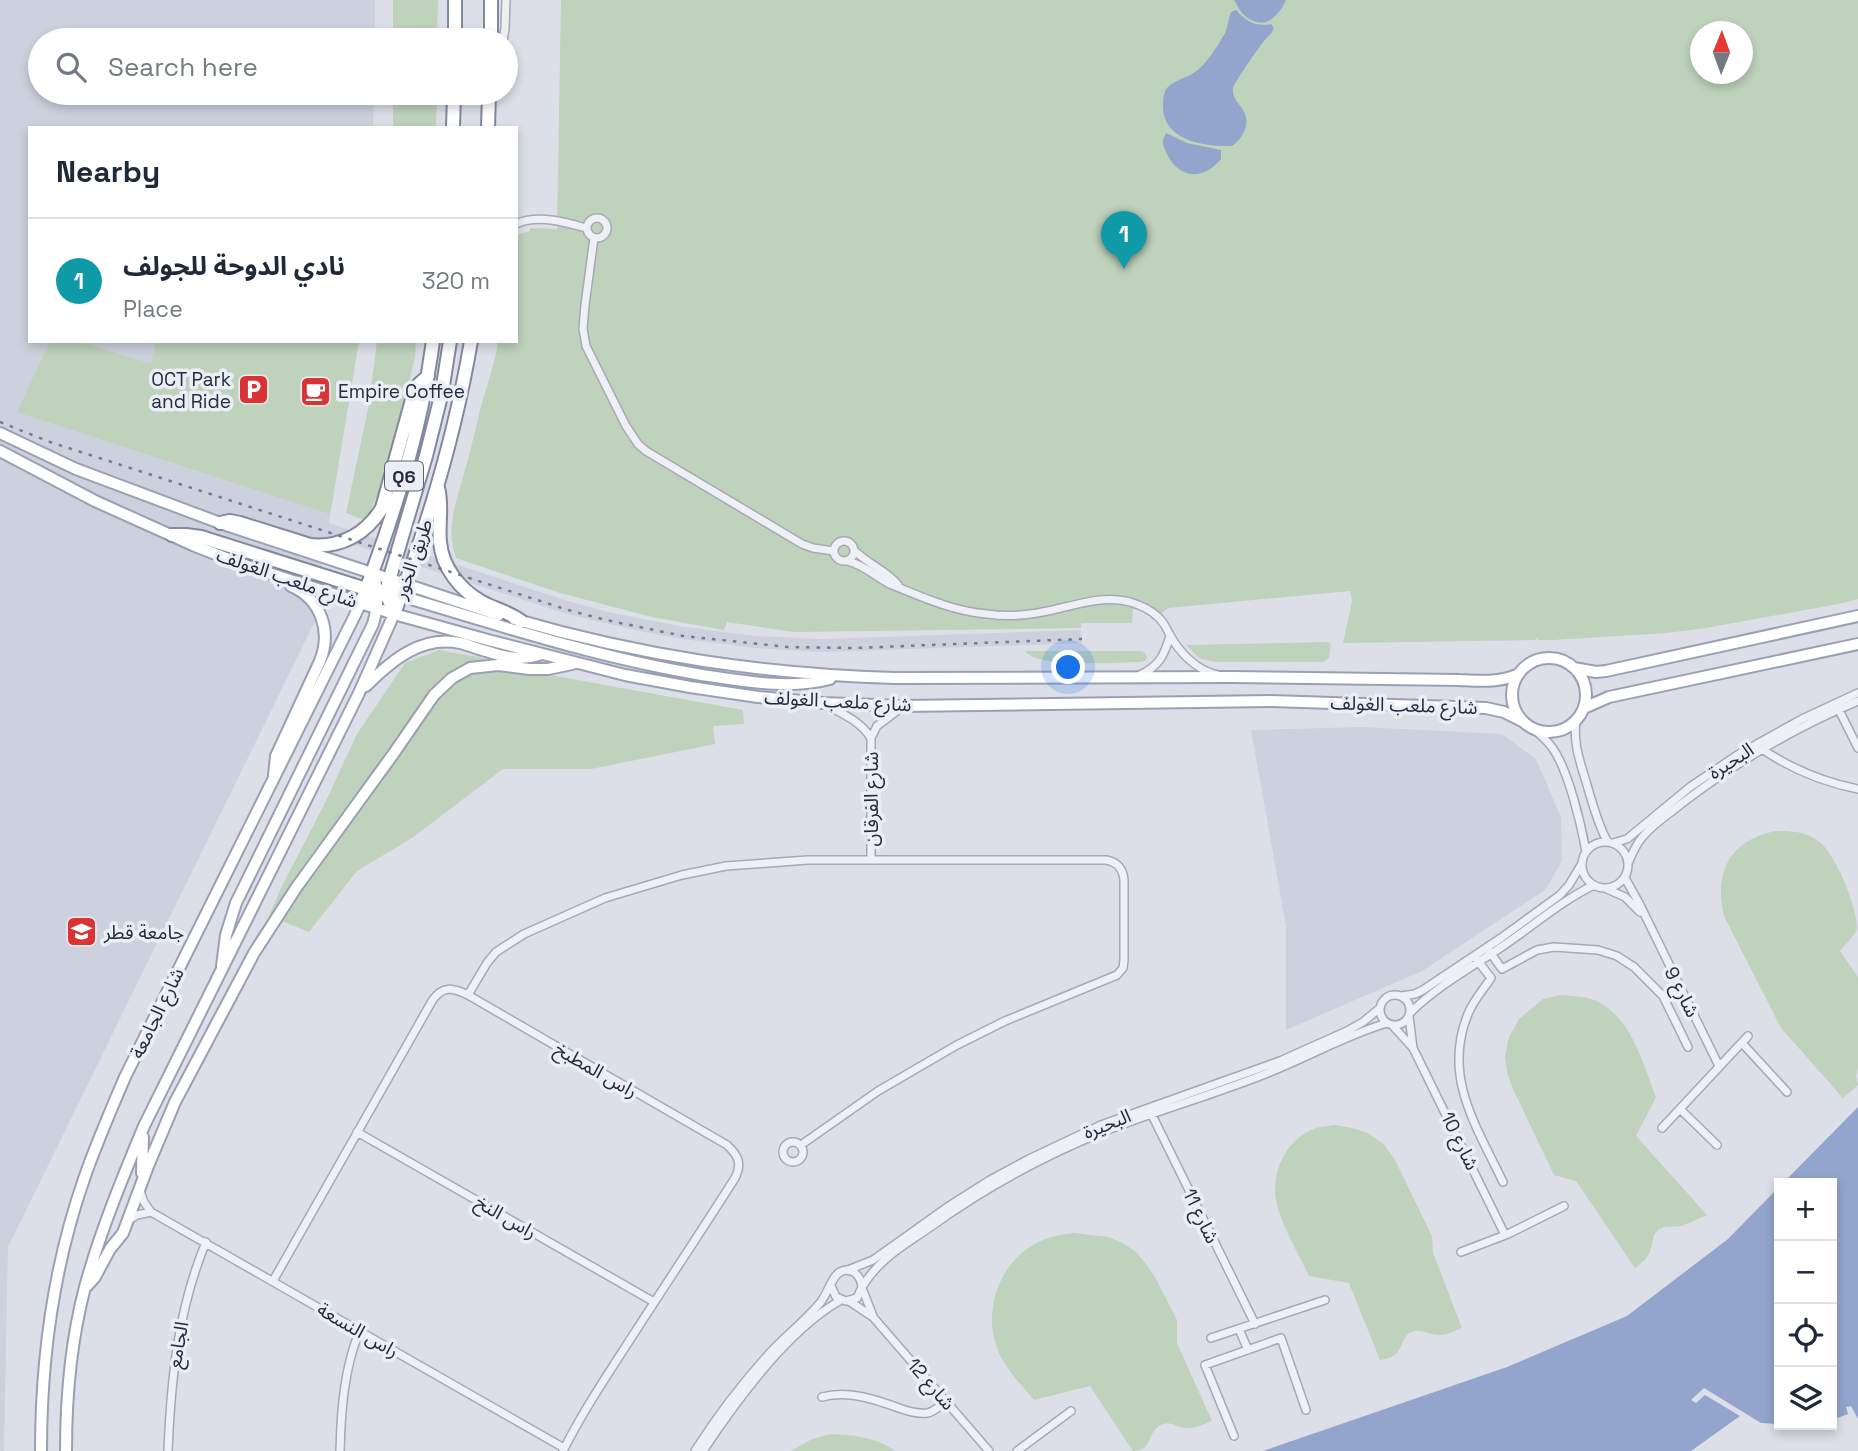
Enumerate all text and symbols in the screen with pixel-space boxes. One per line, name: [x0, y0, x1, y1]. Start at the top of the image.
north arrow: [1690, 21, 1753, 84]
search box: [28, 28, 518, 105]
icon: search: [52, 48, 90, 86]
text: Search here: [108, 50, 258, 84]
text: Nearby: [56, 152, 160, 191]
pin: 1: [1101, 211, 1147, 269]
text: نادي الدوحة للجولف: [123, 249, 345, 283]
text: 1: [74, 266, 84, 296]
text: 320 m: [422, 266, 490, 296]
text: Place: [123, 294, 183, 324]
place label: OCT Park and Ride: [151, 367, 231, 414]
parking icon: OCT Park and Ride: [237, 373, 271, 407]
cafe icon: Empire Coffee: [298, 374, 332, 408]
place label: Empire Coffee: [338, 379, 465, 404]
road number: Q6: [385, 462, 423, 490]
street label: طريق الخور: [387, 515, 438, 603]
street label: شارع ملعب الغولف: [213, 542, 361, 615]
your location: [1051, 650, 1085, 684]
street label: شارع ملعب الغولف: [764, 685, 912, 718]
street label: شارع ملعب الغولف: [1330, 690, 1478, 721]
street label: البحيرة: [1703, 737, 1759, 785]
street label: شارع الفرقان: [859, 752, 885, 846]
school or university icon: جامعة قطر: [64, 915, 98, 949]
place label: جامعة قطر: [103, 920, 184, 945]
street label: شارع 9: [1658, 962, 1705, 1022]
street label: شارع الجامعة: [124, 963, 191, 1063]
street label: راس المطبخ: [549, 1036, 642, 1105]
street label: البحيرة: [1079, 1103, 1135, 1145]
street label: شارع 10: [1434, 1108, 1485, 1175]
map controls: [1774, 1178, 1837, 1430]
button: +: [1774, 1178, 1837, 1241]
street label: شارع 11: [1176, 1185, 1225, 1248]
street label: راس النخ: [470, 1189, 541, 1246]
button: −: [1774, 1241, 1837, 1304]
street label: راس النسعة: [313, 1297, 403, 1363]
button: locate: [1774, 1304, 1837, 1367]
street label: الجامع: [162, 1320, 196, 1371]
street label: شارع 12: [901, 1353, 961, 1416]
button: layers: [1774, 1367, 1837, 1430]

